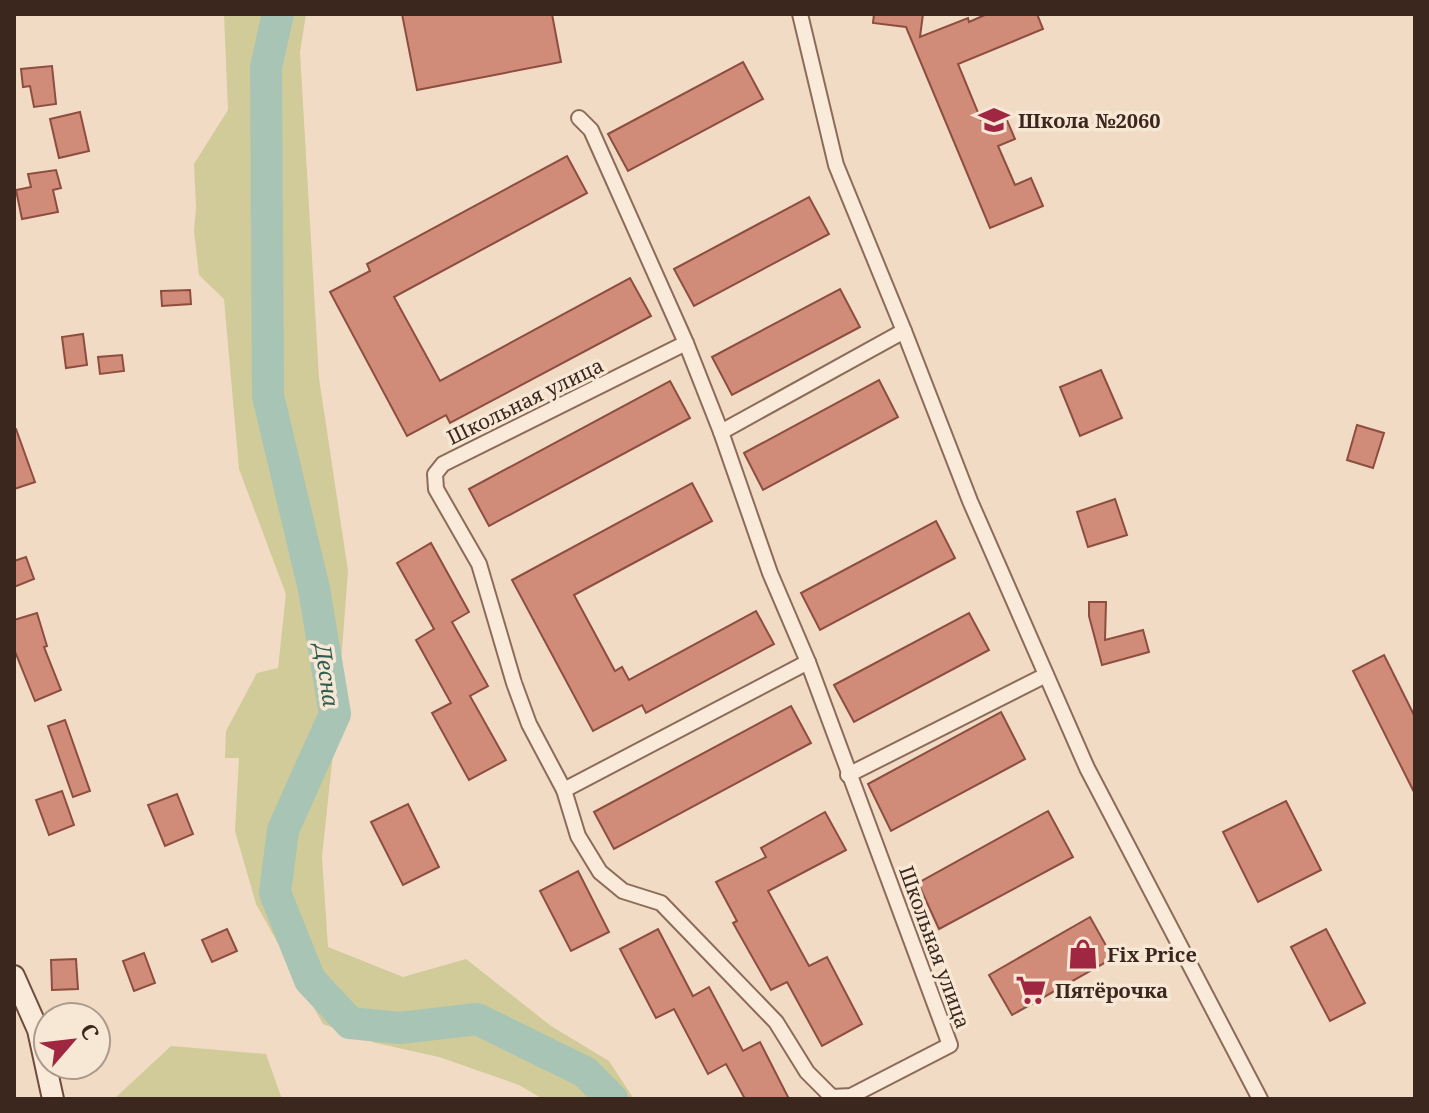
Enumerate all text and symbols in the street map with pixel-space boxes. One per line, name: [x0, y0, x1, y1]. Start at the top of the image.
school or university icon: Школа №2060: [977, 103, 1011, 137]
place label: Школа №2060: [1018, 107, 1161, 134]
street label: Школьная улица: [442, 351, 608, 451]
water label: Десна: [308, 640, 347, 709]
street label: Школьная улица: [893, 862, 977, 1032]
shop icon: Fix Price: [1066, 937, 1100, 971]
place label: Fix Price: [1107, 941, 1197, 968]
supermarket icon: Пятёрочка: [1014, 973, 1048, 1007]
place label: Пятёрочка: [1055, 977, 1168, 1004]
north arrow: [32, 1001, 112, 1081]
text: С: [74, 1018, 107, 1045]

